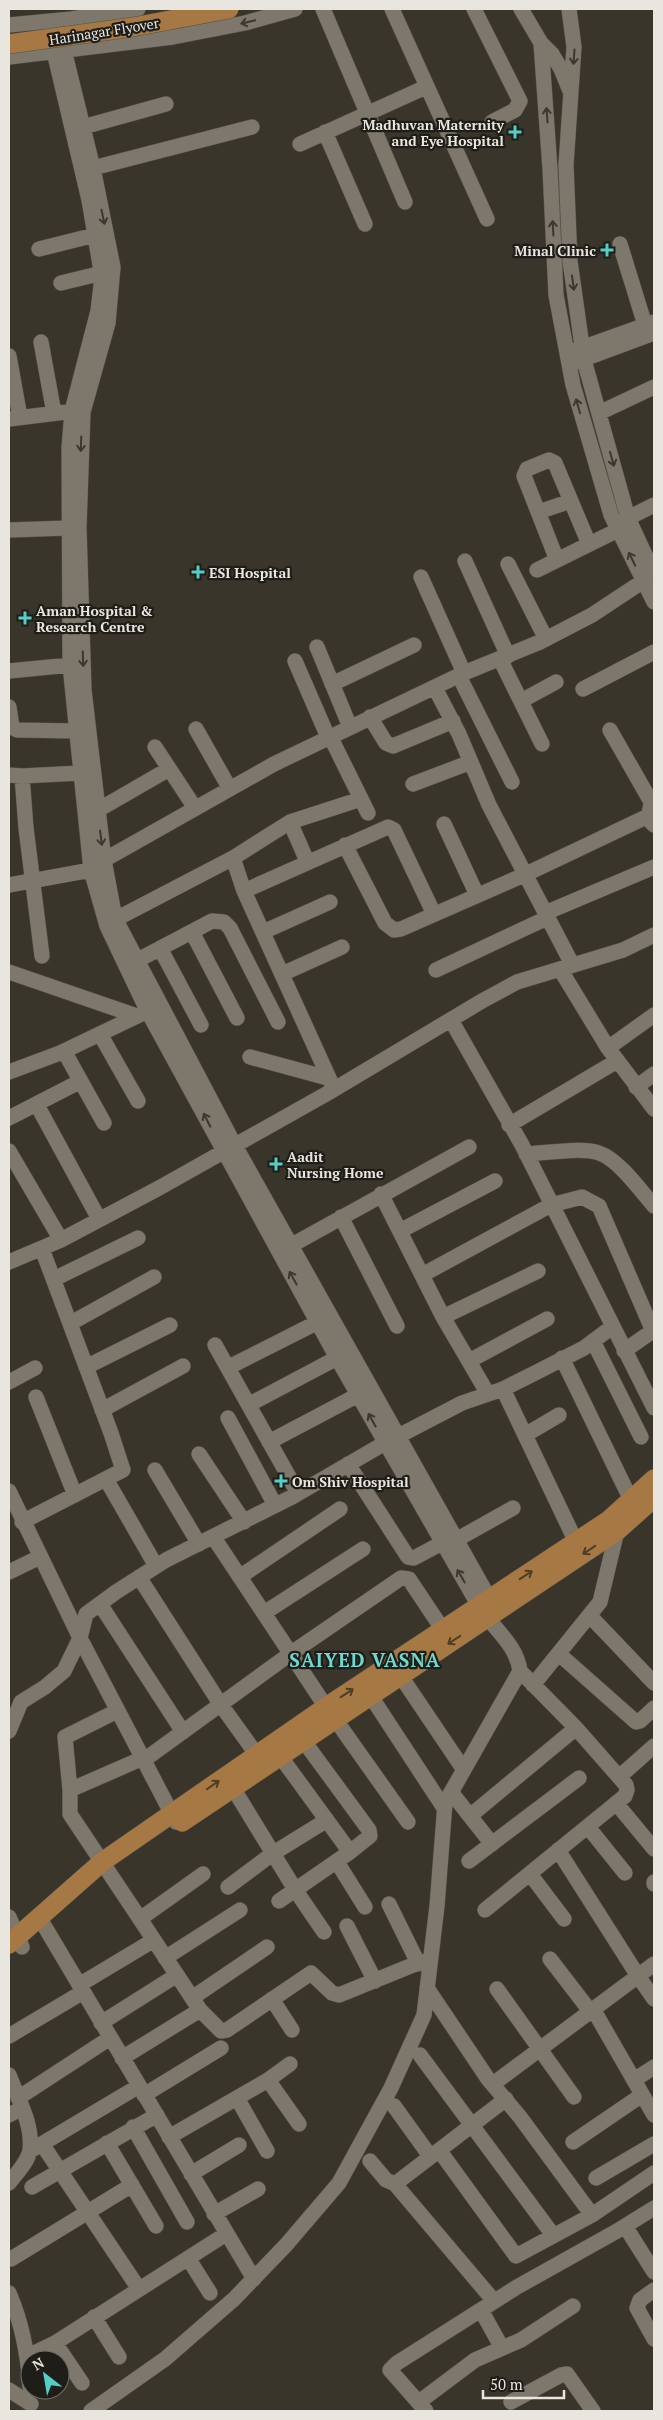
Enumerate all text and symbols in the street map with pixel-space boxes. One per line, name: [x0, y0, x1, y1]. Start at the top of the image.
street label: Harinagar Flyover: [48, 13, 161, 49]
one-way arrow: [240, 18, 256, 27]
one-way arrow: [569, 49, 578, 65]
one-way arrow: [542, 107, 552, 123]
place label: Madhuvan Maternity and Eye Hospital: [362, 115, 505, 150]
marker: Madhuvan Maternity and Eye Hospital: [508, 125, 522, 139]
one-way arrow: [99, 209, 108, 225]
one-way arrow: [549, 220, 558, 236]
place label: Minal Clinic: [514, 241, 596, 260]
marker: Minal Clinic: [600, 243, 614, 257]
one-way arrow: [568, 275, 578, 291]
one-way arrow: [573, 398, 583, 414]
one-way arrow: [76, 436, 86, 452]
one-way arrow: [607, 450, 617, 466]
one-way arrow: [627, 552, 636, 567]
place label: ESI Hospital: [209, 563, 291, 582]
marker: ESI Hospital: [191, 565, 205, 579]
place label: Aman Hospital & Research Centre: [36, 601, 153, 636]
marker: Aman Hospital & Research Centre: [18, 611, 32, 625]
one-way arrow: [78, 651, 88, 667]
one-way arrow: [96, 830, 106, 846]
one-way arrow: [202, 1113, 211, 1128]
place label: Aadit Nursing Home: [287, 1147, 384, 1182]
marker: Aadit Nursing Home: [269, 1157, 283, 1171]
one-way arrow: [288, 1271, 297, 1286]
one-way arrow: [367, 1413, 377, 1428]
place label: Om Shiv Hospital: [292, 1472, 409, 1491]
marker: Om Shiv Hospital: [274, 1474, 288, 1488]
one-way arrow: [583, 1545, 597, 1555]
one-way arrow: [456, 1570, 466, 1584]
one-way arrow: [519, 1570, 533, 1580]
one-way arrow: [447, 1635, 461, 1645]
district label: SAIYED VASNA: [289, 1647, 441, 1672]
one-way arrow: [339, 1688, 353, 1698]
one-way arrow: [206, 1780, 220, 1790]
north arrow: [20, 2350, 70, 2400]
text: N: [29, 2352, 48, 2374]
scale bar: [483, 2368, 564, 2400]
text: 50 m: [490, 2374, 523, 2394]

